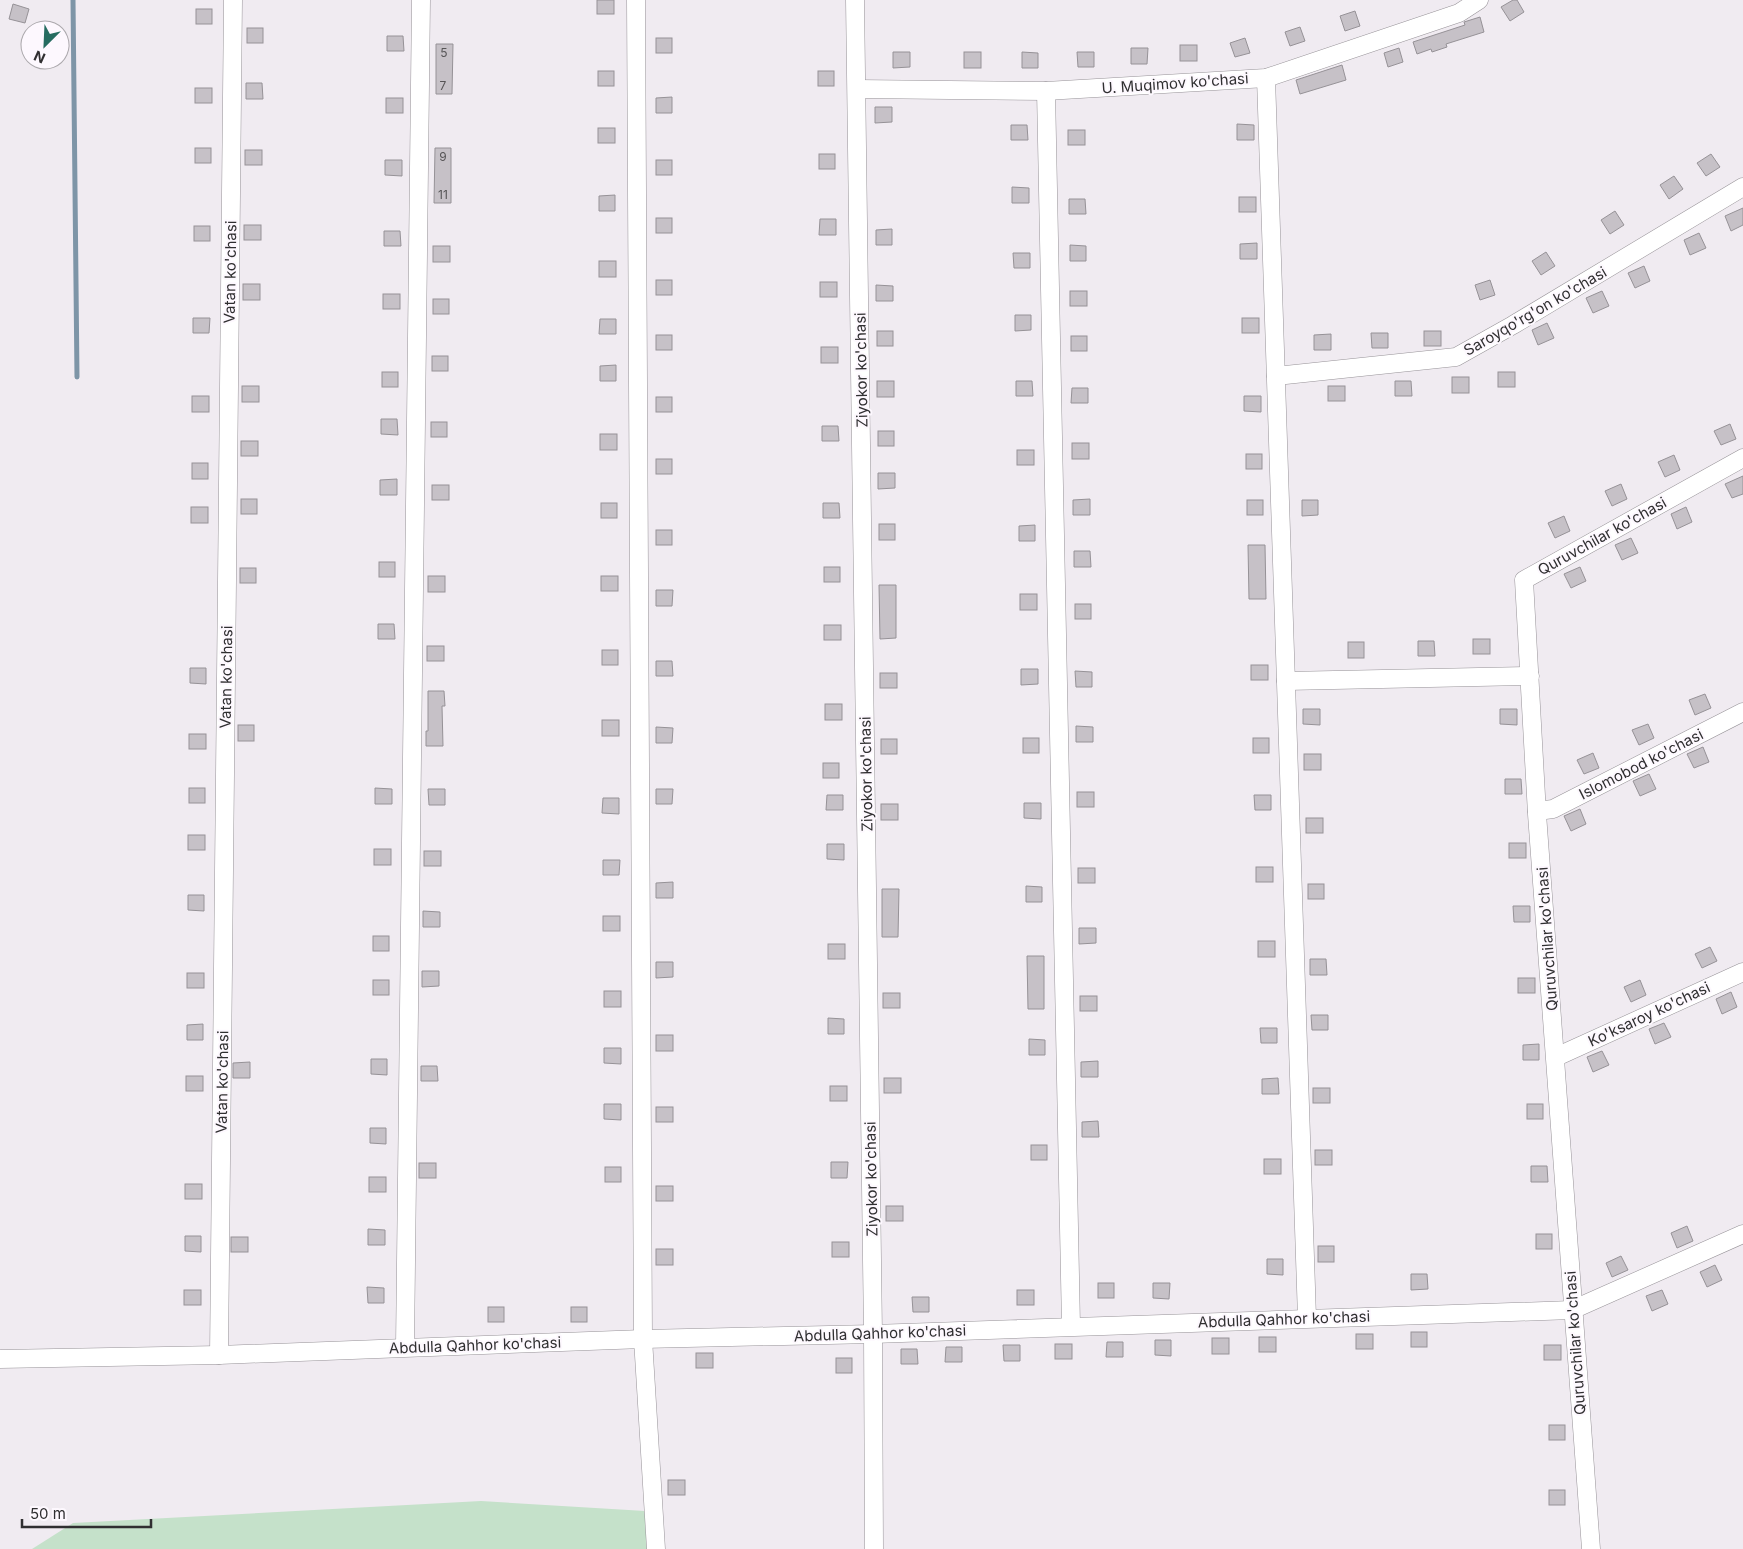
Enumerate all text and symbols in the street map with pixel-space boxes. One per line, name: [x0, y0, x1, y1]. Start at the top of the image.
north arrow: [20, 20, 70, 70]
house number: 5: [440, 45, 448, 60]
text: N: [31, 47, 48, 67]
street label: U. Muqimov ko'chasi: [1101, 68, 1249, 98]
house number: 7: [440, 78, 447, 93]
house number: 9: [439, 149, 447, 164]
house number: 11: [438, 187, 448, 202]
street label: Vatan ko'chasi: [220, 220, 240, 324]
street label: Saroyqo'rg'on ko'chasi: [1460, 262, 1610, 360]
street label: Ziyokor ko'chasi: [850, 312, 872, 428]
street label: Quruvchilar ko'chasi: [1534, 493, 1670, 579]
street label: Vatan ko'chasi: [216, 625, 236, 729]
street label: Ziyokor ko'chasi: [855, 716, 877, 832]
street label: Islomobod ko'chasi: [1576, 725, 1706, 803]
street label: Quruvchilar ko'chasi: [1532, 866, 1562, 1012]
street label: Ko'ksaroy ko'chasi: [1585, 977, 1713, 1051]
street label: Vatan ko'chasi: [212, 1030, 232, 1134]
street label: Ziyokor ko'chasi: [860, 1121, 882, 1237]
street label: Quruvchilar ko'chasi: [1560, 1270, 1590, 1416]
street label: Abdulla Qahhor ko'chasi: [1198, 1306, 1370, 1332]
street label: Abdulla Qahhor ko'chasi: [794, 1320, 966, 1346]
street label: Abdulla Qahhor ko'chasi: [389, 1332, 561, 1358]
scale bar: [22, 1496, 151, 1528]
text: 50 m: [30, 1504, 66, 1523]

